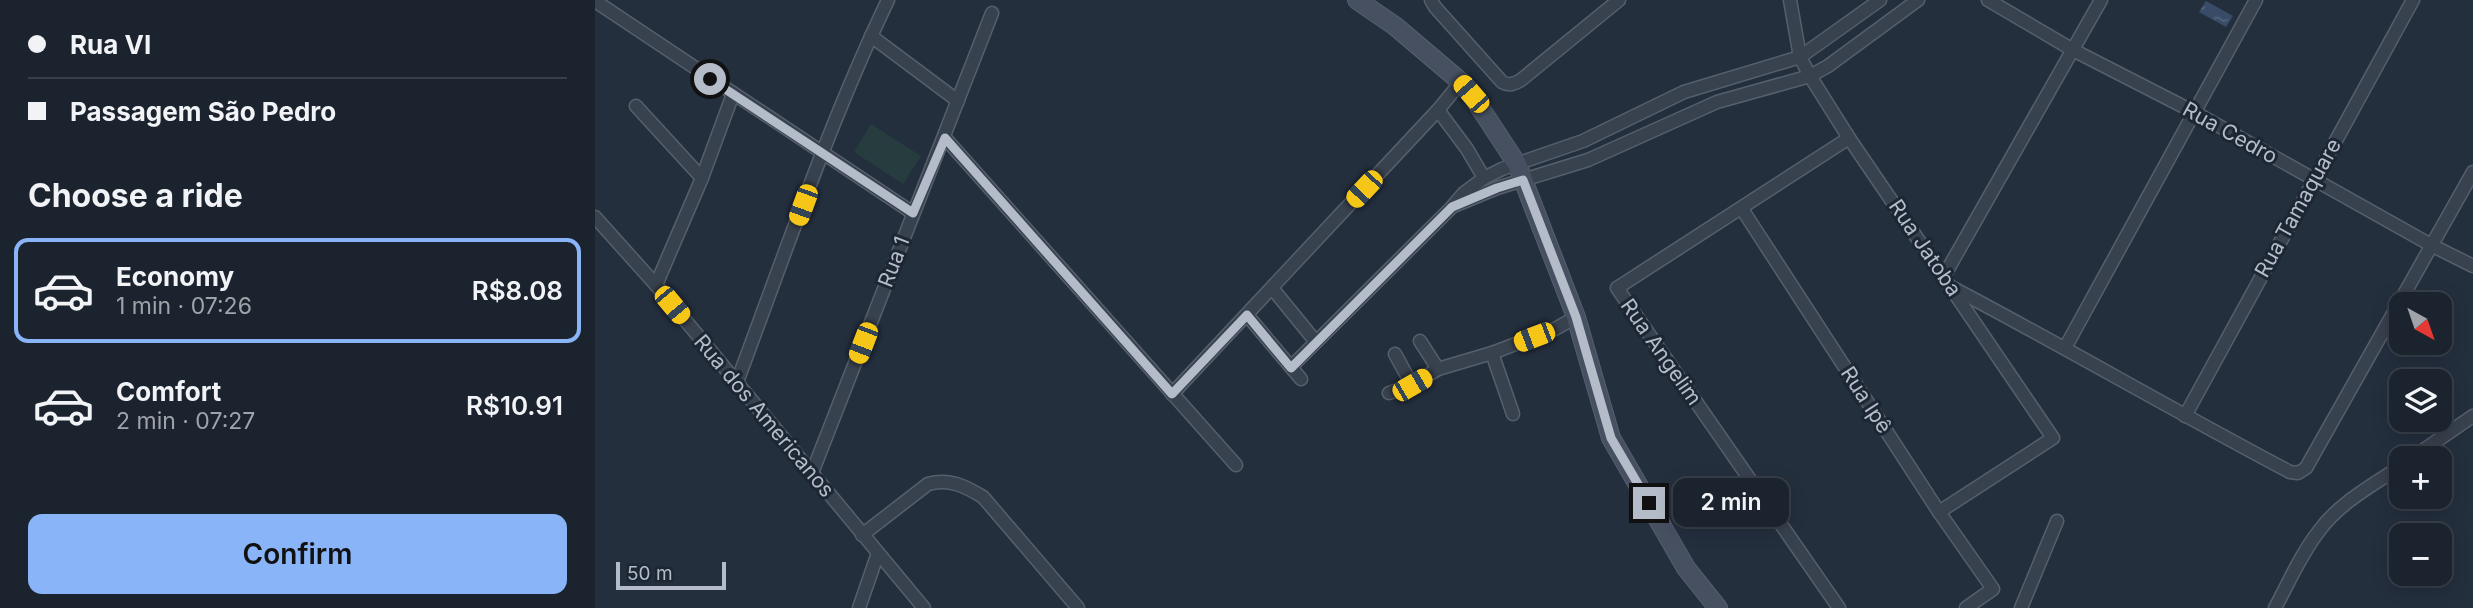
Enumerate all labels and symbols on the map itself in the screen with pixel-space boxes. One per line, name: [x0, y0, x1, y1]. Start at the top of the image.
route start: [694, 63, 726, 95]
car: [1450, 71, 1493, 117]
street label: Rua Cedro: [2179, 96, 2282, 169]
street label: Rua Tamaquare: [2249, 134, 2346, 281]
car: [1342, 166, 1387, 212]
car: [786, 182, 821, 228]
street label: Rua Jatoba: [1884, 194, 1967, 301]
street label: Rua 1: [873, 233, 915, 291]
car: [651, 282, 694, 328]
north arrow: [2389, 292, 2452, 355]
street label: Rua Angelim: [1616, 294, 1707, 410]
car: [846, 320, 881, 366]
car: [1511, 320, 1558, 354]
street label: Rua dos Americanos: [689, 329, 840, 502]
street label: Rua Ipê: [1836, 362, 1897, 438]
car: [1389, 365, 1436, 405]
callout: 2 min: [1673, 478, 1789, 528]
route end: [1633, 487, 1665, 519]
scale bar: [616, 559, 726, 591]

